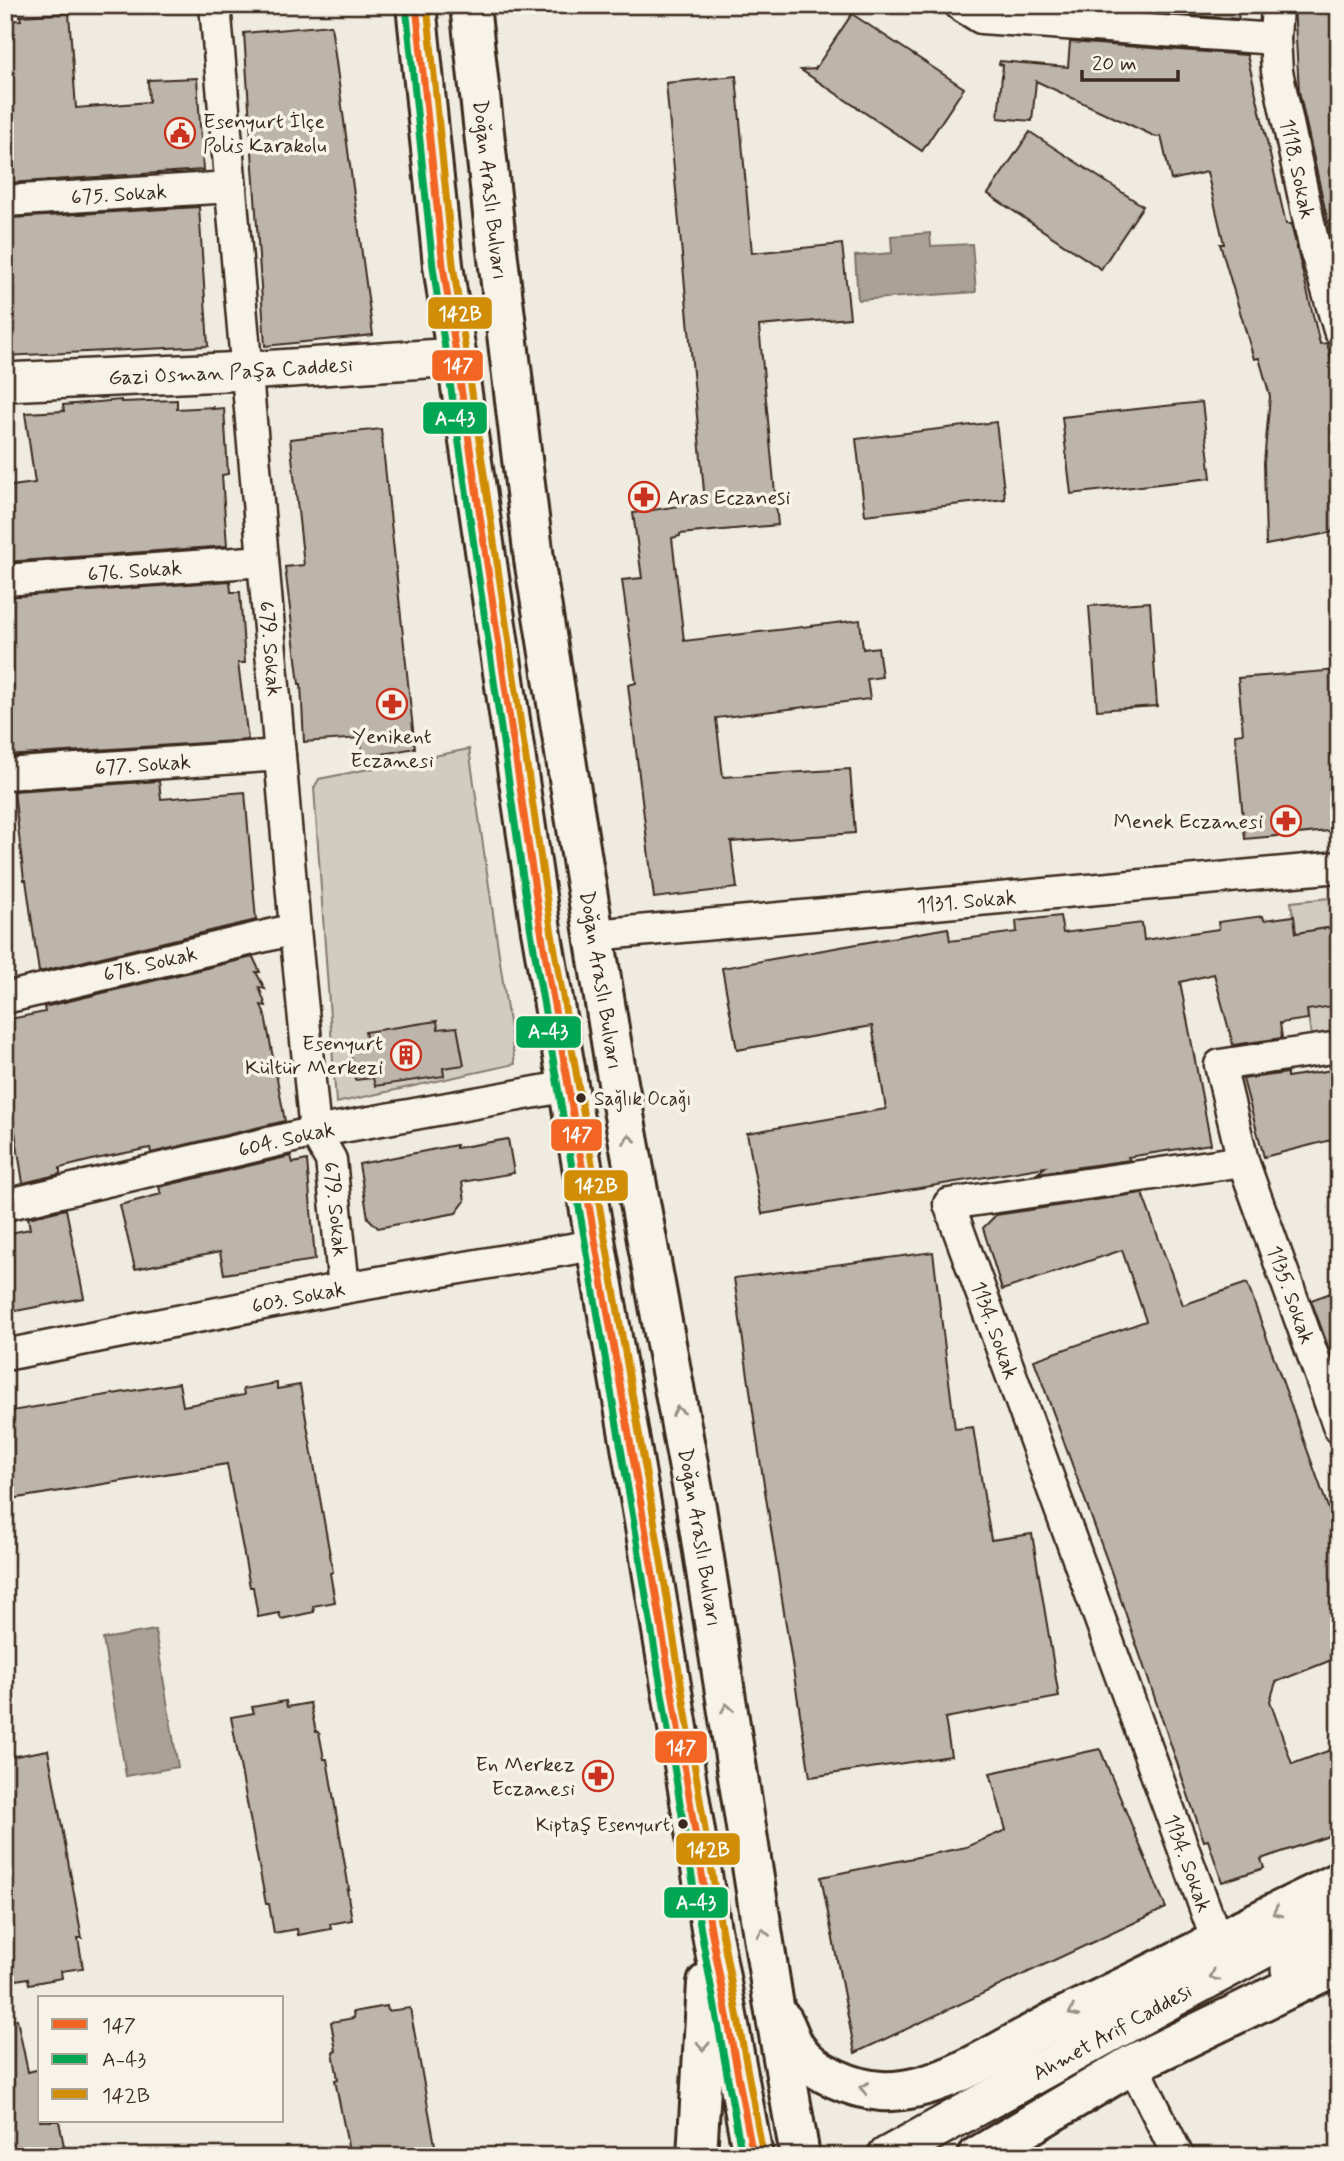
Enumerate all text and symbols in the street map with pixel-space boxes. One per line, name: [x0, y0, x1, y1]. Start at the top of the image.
scale bar: [1082, 38, 1178, 82]
text: 20 m: [1092, 50, 1137, 78]
street label: Doğan Araslı Bulvarı: [466, 99, 513, 281]
place label: Esenyurt İlçe Polis Karakolu: [203, 108, 326, 160]
public building icon: Esenyurt İlçe Polis Karakolu: [163, 116, 197, 150]
street label: 1118. Sokak: [1272, 116, 1321, 222]
street label: 675. Sokak: [70, 178, 168, 212]
line badge: 142B: [427, 296, 493, 330]
text: 142B: [438, 302, 482, 327]
line badge: 147: [431, 349, 484, 382]
street label: Gazi Osman Paşa Caddesi: [108, 351, 354, 392]
text: 147: [443, 354, 474, 379]
line badge: A-43: [422, 401, 488, 435]
text: A-43: [435, 407, 475, 432]
pharmacy icon: Aras Eczanesi: [627, 480, 661, 514]
place label: Aras Eczanesi: [667, 484, 790, 512]
street label: 676. Sokak: [87, 554, 183, 589]
street label: 679. Sokak: [252, 600, 288, 698]
pharmacy icon: Yenikent Eczanesi: [375, 687, 409, 721]
place label: Yenikent Eczanesi: [350, 723, 434, 775]
street label: 677. Sokak: [94, 748, 192, 783]
pharmacy icon: Menek Eczanesi: [1269, 804, 1303, 838]
place label: Menek Eczanesi: [1113, 808, 1263, 836]
street label: 1131. Sokak: [916, 884, 1017, 920]
street label: Doğan Araslı Bulvarı: [572, 889, 628, 1072]
street label: 678. Sokak: [100, 940, 200, 989]
line badge: A-43: [515, 1015, 582, 1049]
text: A-43: [528, 1020, 568, 1045]
place label: Esenyurt Kültür Merkezi: [245, 1030, 383, 1082]
building icon: Esenyurt Kültür Merkezi: [389, 1038, 423, 1072]
place label: Sağlık Ocağı: [594, 1087, 692, 1113]
marker: Sağlık Ocağı: [574, 1091, 588, 1105]
street label: 604. Sokak: [235, 1116, 337, 1165]
line badge: 147: [550, 1118, 603, 1152]
text: 147: [562, 1123, 593, 1148]
one-way arrow: [622, 1133, 637, 1145]
street label: 679. Sokak: [316, 1160, 354, 1258]
line badge: 142B: [563, 1169, 629, 1202]
text: 142B: [574, 1174, 618, 1199]
street label: 1135. Sokak: [1260, 1242, 1321, 1348]
street label: 603. Sokak: [249, 1275, 348, 1321]
street label: 1134. Sokak: [963, 1277, 1025, 1383]
one-way arrow: [671, 1405, 686, 1417]
street label: Doğan Araslı Bulvarı: [670, 1446, 727, 1629]
one-way arrow: [720, 1702, 735, 1714]
line badge: 147: [654, 1730, 708, 1764]
text: 147: [666, 1736, 697, 1761]
place label: En Merkez Eczanesi: [475, 1751, 575, 1803]
pharmacy icon: En Merkez Eczanesi: [581, 1759, 615, 1793]
street label: 1134. Sokak: [1156, 1810, 1218, 1916]
place label: Kiptaş Esenyurt: [536, 1813, 670, 1838]
marker: Kiptaş Esenyurt: [676, 1817, 690, 1831]
line badge: 142B: [675, 1832, 741, 1866]
text: 142B: [686, 1838, 730, 1863]
line badge: A-43: [663, 1886, 729, 1919]
text: A-43: [676, 1891, 716, 1916]
one-way arrow: [1272, 1904, 1284, 1918]
one-way arrow: [756, 1927, 771, 1939]
one-way arrow: [1209, 1968, 1221, 1981]
street label: Ahmet Arif Caddesi: [1028, 1977, 1197, 2088]
legend: [38, 1996, 284, 2122]
one-way arrow: [1068, 2003, 1080, 2017]
text: 147: [102, 2012, 136, 2040]
one-way arrow: [695, 2041, 710, 2052]
text: A-43: [102, 2046, 146, 2074]
one-way arrow: [858, 2081, 870, 2096]
text: 142B: [102, 2082, 150, 2110]

